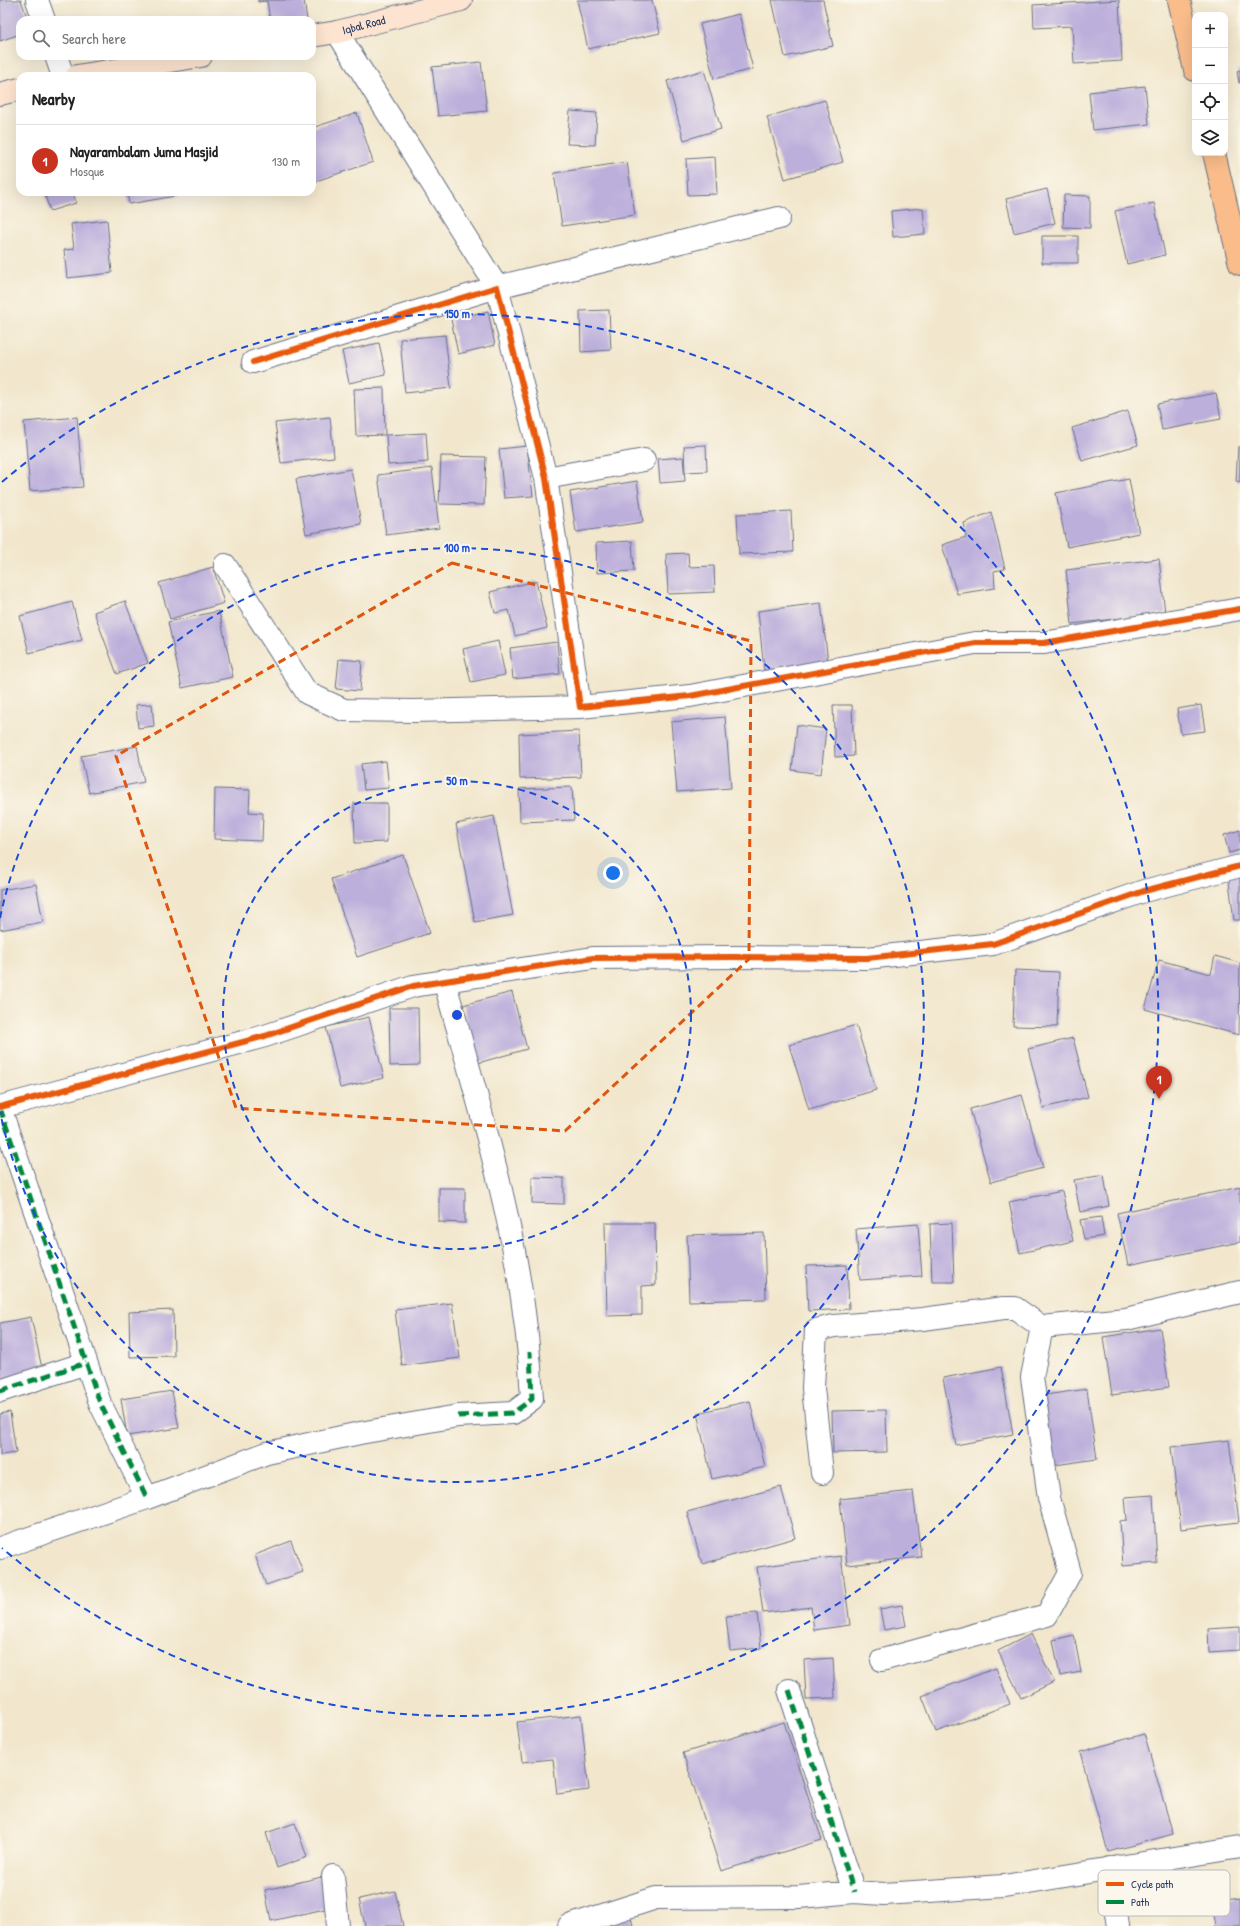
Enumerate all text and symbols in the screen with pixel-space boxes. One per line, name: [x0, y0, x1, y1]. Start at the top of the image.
street label: Iqbal Road: [340, 11, 387, 38]
map controls: [1192, 12, 1228, 156]
button: +: [1192, 12, 1228, 48]
search box: [16, 16, 316, 60]
icon: search: [30, 27, 52, 49]
text: Search here: [62, 28, 126, 49]
button: −: [1192, 48, 1228, 84]
button: locate: [1192, 84, 1228, 120]
text: Nearby: [32, 87, 75, 110]
button: layers: [1192, 120, 1228, 156]
text: Nayarambalam Juma Masjid: [70, 141, 218, 162]
text: 1: [43, 152, 47, 170]
text: 130 m: [272, 152, 300, 170]
text: Mosque: [70, 162, 104, 180]
text: 150 m: [444, 305, 470, 322]
text: 100 m: [444, 539, 470, 556]
text: 50 m: [446, 772, 468, 789]
your location: [603, 863, 623, 883]
centre of rings: [450, 1008, 464, 1022]
pin: 1: [1146, 1066, 1172, 1099]
legend: [1098, 1870, 1230, 1916]
text: Cycle path: [1131, 1877, 1174, 1891]
text: Path: [1131, 1895, 1149, 1909]

